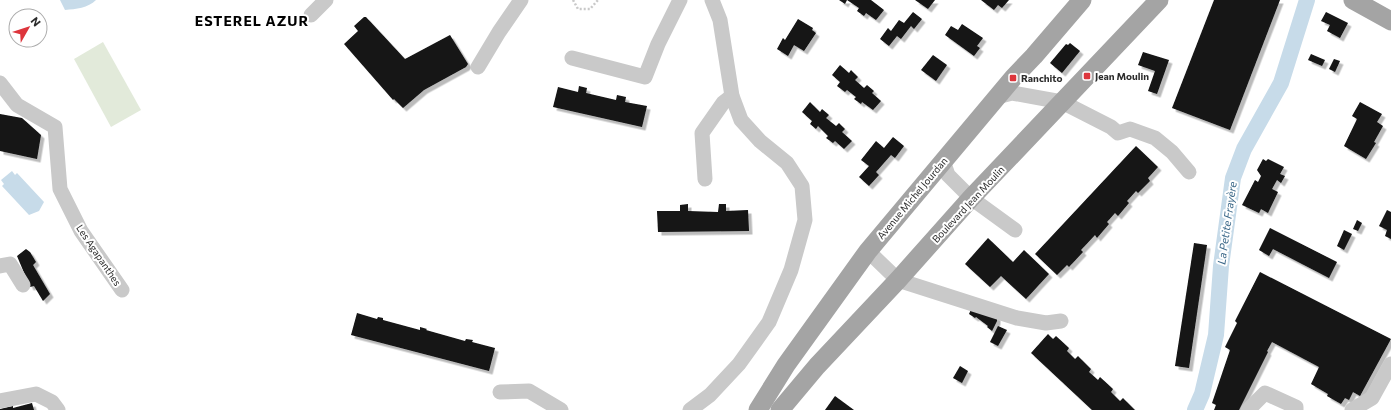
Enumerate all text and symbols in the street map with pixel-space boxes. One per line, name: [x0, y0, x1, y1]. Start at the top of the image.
north arrow: [8, 8, 48, 48]
district label: ESTEREL AZUR: [195, 12, 309, 29]
text: N: [29, 14, 44, 29]
place label: Jean Moulin: [1095, 70, 1149, 82]
marker: Jean Moulin: [1082, 71, 1092, 81]
place label: Ranchito: [1021, 72, 1063, 84]
marker: Ranchito: [1008, 73, 1018, 83]
street label: Avenue Michel Jourdan: [874, 155, 950, 241]
street label: Boulevard Jean Moulin: [929, 163, 1007, 245]
water label: La Petite Frayère: [1214, 180, 1239, 265]
street label: Les Agapanthes: [74, 222, 124, 288]

